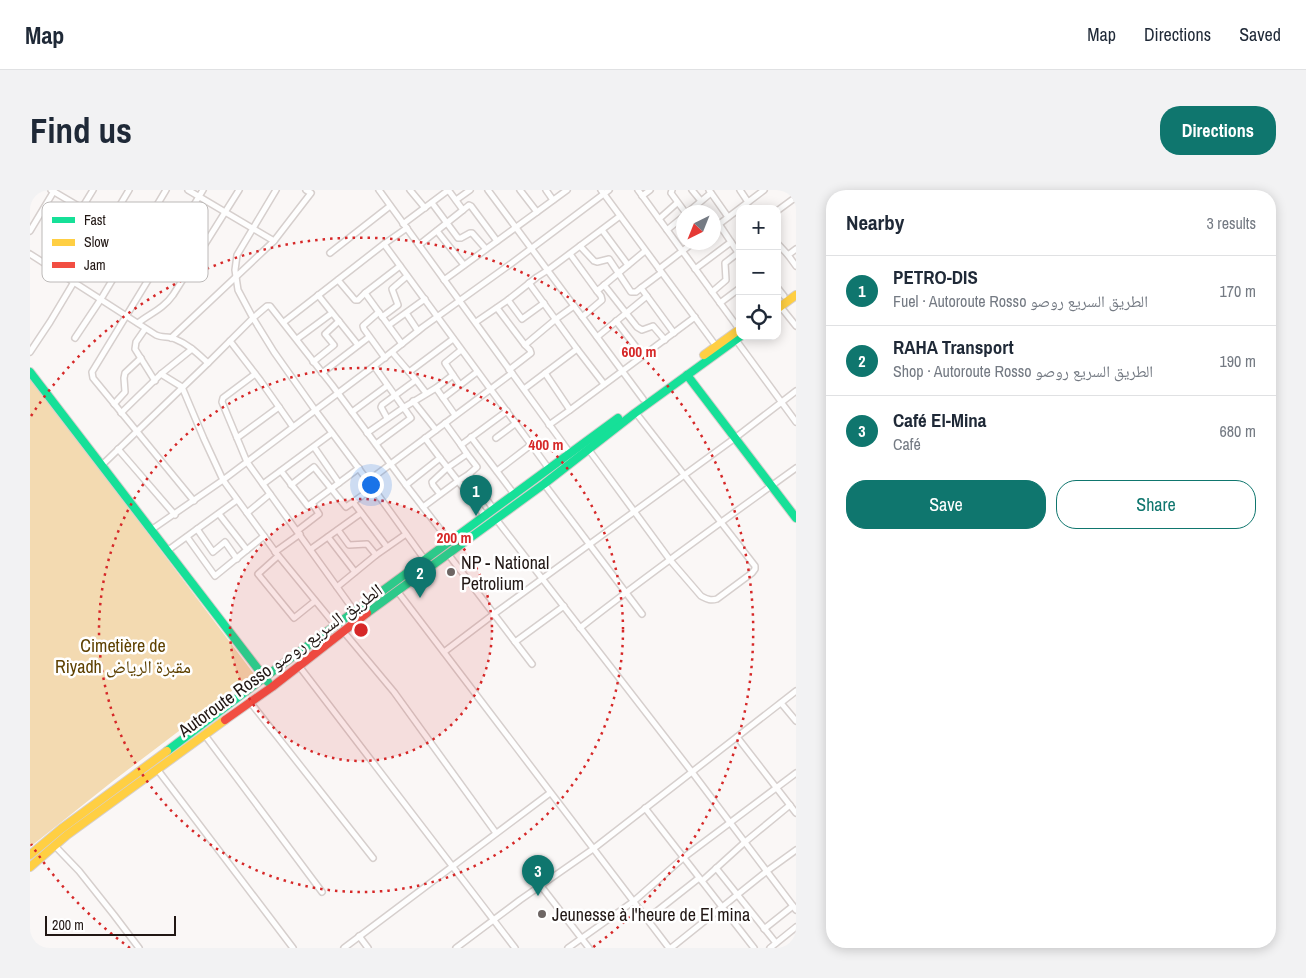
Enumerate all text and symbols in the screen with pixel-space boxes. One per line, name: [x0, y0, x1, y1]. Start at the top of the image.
text: Map: [25, 19, 64, 51]
text: Map: [1087, 22, 1116, 47]
text: Directions: [1144, 22, 1211, 47]
text: Saved: [1239, 22, 1281, 47]
button: Directions: [1160, 106, 1276, 155]
text: Find us: [30, 107, 132, 154]
legend: [42, 202, 208, 282]
north arrow: [676, 205, 721, 250]
map controls: [736, 205, 781, 340]
button: +: [736, 205, 781, 250]
text: Nearby: [846, 208, 904, 237]
text: Fast: [84, 211, 106, 229]
text: 3 results: [1206, 212, 1256, 234]
text: Slow: [84, 233, 110, 251]
button: −: [736, 250, 781, 295]
text: Jam: [84, 256, 106, 274]
text: PETRO-DIS: [893, 264, 978, 290]
text: 1: [858, 280, 866, 302]
text: 170 m: [1220, 280, 1256, 302]
text: Fuel · Autoroute Rosso الطريق السريع روصو: [893, 290, 1148, 312]
button: locate: [736, 295, 781, 340]
text: RAHA Transport: [893, 334, 1014, 360]
text: 600 m: [622, 341, 656, 362]
text: 2: [858, 350, 866, 372]
text: 190 m: [1220, 350, 1256, 372]
text: Shop · Autoroute Rosso الطريق السريع روصو: [893, 360, 1153, 382]
text: Café El-Mina: [893, 407, 987, 433]
text: 3: [858, 420, 866, 442]
text: 680 m: [1220, 420, 1256, 442]
text: Café: [893, 433, 921, 455]
text: 400 m: [529, 434, 563, 455]
your location: [358, 472, 384, 498]
pin: 1: [460, 475, 492, 516]
button: Save: [846, 480, 1046, 529]
button: Share: [1056, 480, 1256, 529]
text: 200 m: [437, 527, 471, 548]
place label: NP - National Petrolium: [461, 550, 549, 596]
pin: 2: [404, 557, 436, 598]
marker: NP - National Petrolium: [445, 566, 457, 578]
street label: Autoroute Rosso الطريق السريع روصو: [172, 577, 387, 743]
centre of rings: [352, 621, 370, 639]
park label: Cimetière de Riyadh مقبرة الرياض: [55, 633, 191, 679]
pin: 3: [522, 855, 554, 896]
place label: Jeunesse à l'heure de El mina: [552, 902, 750, 927]
marker: Jeunesse à l'heure de El mina: [536, 908, 548, 920]
scale bar: [45, 913, 176, 936]
text: 200 m: [52, 916, 84, 934]

